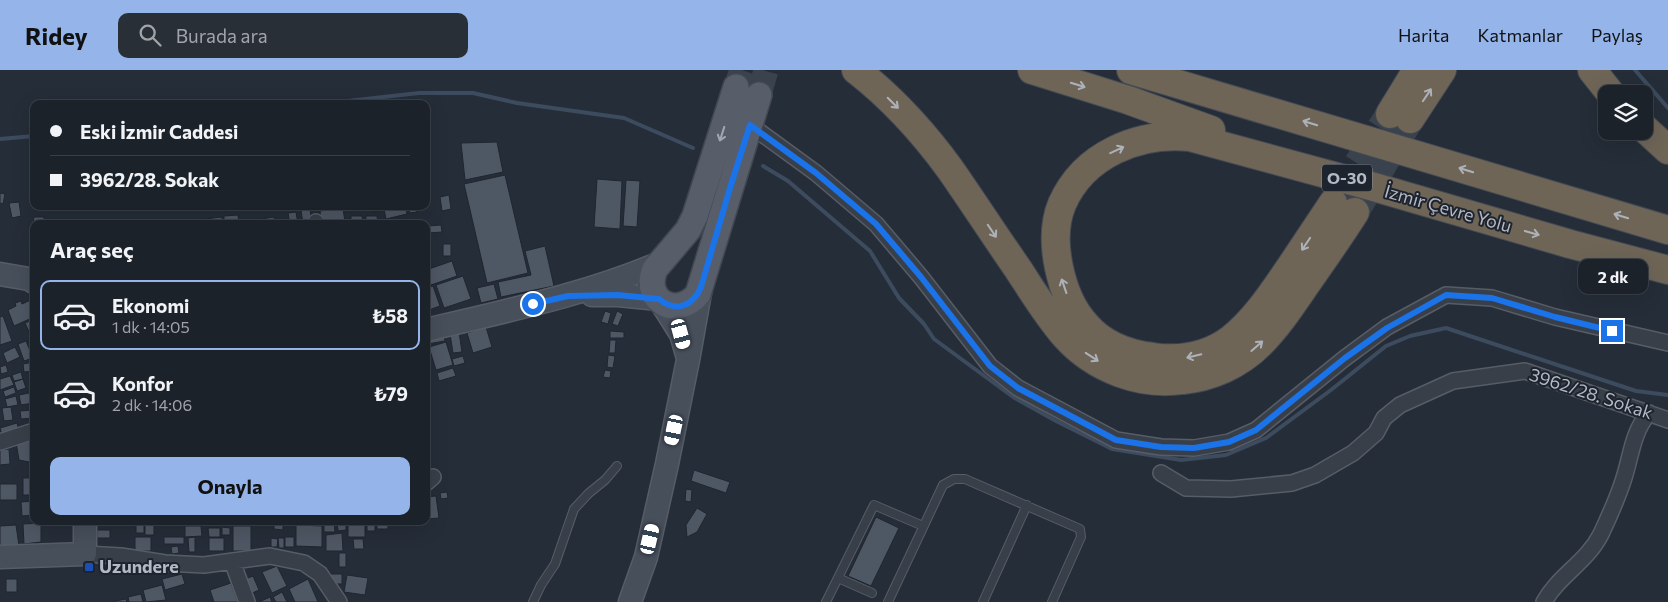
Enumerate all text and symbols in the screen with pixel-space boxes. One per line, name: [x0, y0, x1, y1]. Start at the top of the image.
search box: [118, 13, 468, 58]
text: Ridey: [25, 21, 88, 50]
icon: search: [136, 21, 164, 49]
text: Burada ara: [176, 24, 268, 47]
text: Harita: [1398, 24, 1450, 46]
text: Katmanlar: [1478, 24, 1563, 46]
text: Paylaş: [1591, 24, 1643, 46]
one-way arrow: [1070, 80, 1086, 90]
map controls: [1598, 85, 1653, 140]
button: layers: [1598, 85, 1653, 140]
one-way arrow: [1422, 88, 1432, 102]
one-way arrow: [886, 96, 898, 108]
one-way arrow: [1302, 118, 1318, 128]
text: Eski İzmir Caddesi: [80, 120, 238, 143]
one-way arrow: [716, 125, 726, 141]
one-way arrow: [1109, 144, 1124, 154]
one-way arrow: [1458, 164, 1474, 174]
road number: O-30: [1322, 165, 1372, 192]
text: 3962/28. Sokak: [80, 168, 219, 191]
street label: İzmir Çevre Yolu: [1382, 179, 1514, 237]
one-way arrow: [1614, 211, 1630, 221]
one-way arrow: [987, 224, 997, 238]
one-way arrow: [1524, 229, 1540, 239]
text: Araç seç: [50, 236, 134, 263]
one-way arrow: [1300, 236, 1310, 250]
callout: 2 dk: [1577, 258, 1647, 294]
text: 2 dk: [1598, 267, 1628, 286]
one-way arrow: [1059, 279, 1068, 294]
icon: car: [52, 293, 97, 338]
route start: [522, 293, 544, 315]
text: Ekonomi: [112, 294, 189, 317]
text: ₺58: [372, 304, 408, 327]
text: 1 dk · 14:05: [112, 317, 190, 336]
car: [669, 318, 692, 350]
route end: [1601, 320, 1623, 342]
one-way arrow: [1251, 340, 1264, 352]
one-way arrow: [1186, 352, 1202, 361]
one-way arrow: [1084, 353, 1098, 363]
street label: 3962/28. Sokak: [1527, 363, 1656, 423]
icon: car: [52, 371, 97, 416]
text: Konfor: [112, 372, 173, 395]
text: ₺79: [373, 382, 408, 405]
text: 2 dk · 14:06: [112, 395, 192, 414]
car: [663, 414, 684, 446]
button: Onayla: [50, 457, 410, 515]
car: [639, 523, 660, 555]
place label: Uzundere: [99, 555, 179, 577]
marker: Uzundere: [83, 561, 95, 573]

